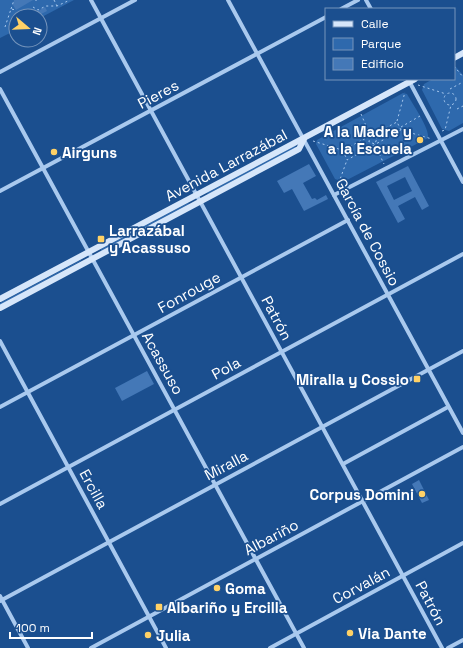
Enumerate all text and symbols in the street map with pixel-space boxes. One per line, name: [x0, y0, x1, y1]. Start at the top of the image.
north arrow: [8, 8, 48, 48]
legend: [325, 8, 455, 80]
text: Calle: [361, 16, 389, 32]
text: N: [30, 25, 45, 37]
text: Parque: [361, 36, 401, 52]
text: Edificio: [361, 56, 404, 72]
street label: Pieres: [134, 75, 182, 113]
place label: A la Madre y a la Escuela: [324, 122, 412, 158]
street label: Avenida Larrazábal: [162, 125, 290, 205]
marker: A la Madre y a la Escuela: [415, 135, 425, 145]
place label: Airguns: [62, 143, 117, 162]
marker: Airguns: [49, 147, 59, 157]
street label: García de Cossio: [332, 175, 404, 289]
place label: Larrazábal y Acassuso: [109, 221, 191, 257]
marker: Larrazábal y Acassuso: [96, 234, 106, 244]
street label: Fonrouge: [154, 267, 224, 317]
street label: Patrón: [257, 292, 297, 344]
street label: Acassuso: [138, 328, 188, 398]
street label: Pola: [208, 352, 244, 384]
place label: Miralla y Cossio: [296, 370, 409, 389]
marker: Miralla y Cossio: [412, 374, 422, 384]
street label: Miralla: [201, 445, 251, 484]
street label: Ercilla: [75, 466, 113, 512]
place label: Corpus Domini: [310, 485, 414, 504]
marker: Corpus Domini: [417, 489, 427, 499]
street label: Albariño: [240, 515, 302, 559]
street label: Corvalán: [329, 562, 393, 608]
street label: Patrón: [411, 577, 451, 629]
place label: Goma: [225, 579, 266, 598]
marker: Goma: [212, 583, 222, 593]
place label: Albariño y Ercilla: [167, 598, 288, 617]
marker: Albariño y Ercilla: [154, 602, 164, 612]
scale bar: [10, 614, 92, 640]
text: 100 m: [16, 620, 50, 636]
place label: Via Dante: [358, 624, 427, 643]
place label: Julia: [156, 626, 191, 645]
marker: Via Dante: [345, 628, 355, 638]
marker: Julia: [143, 630, 153, 640]

